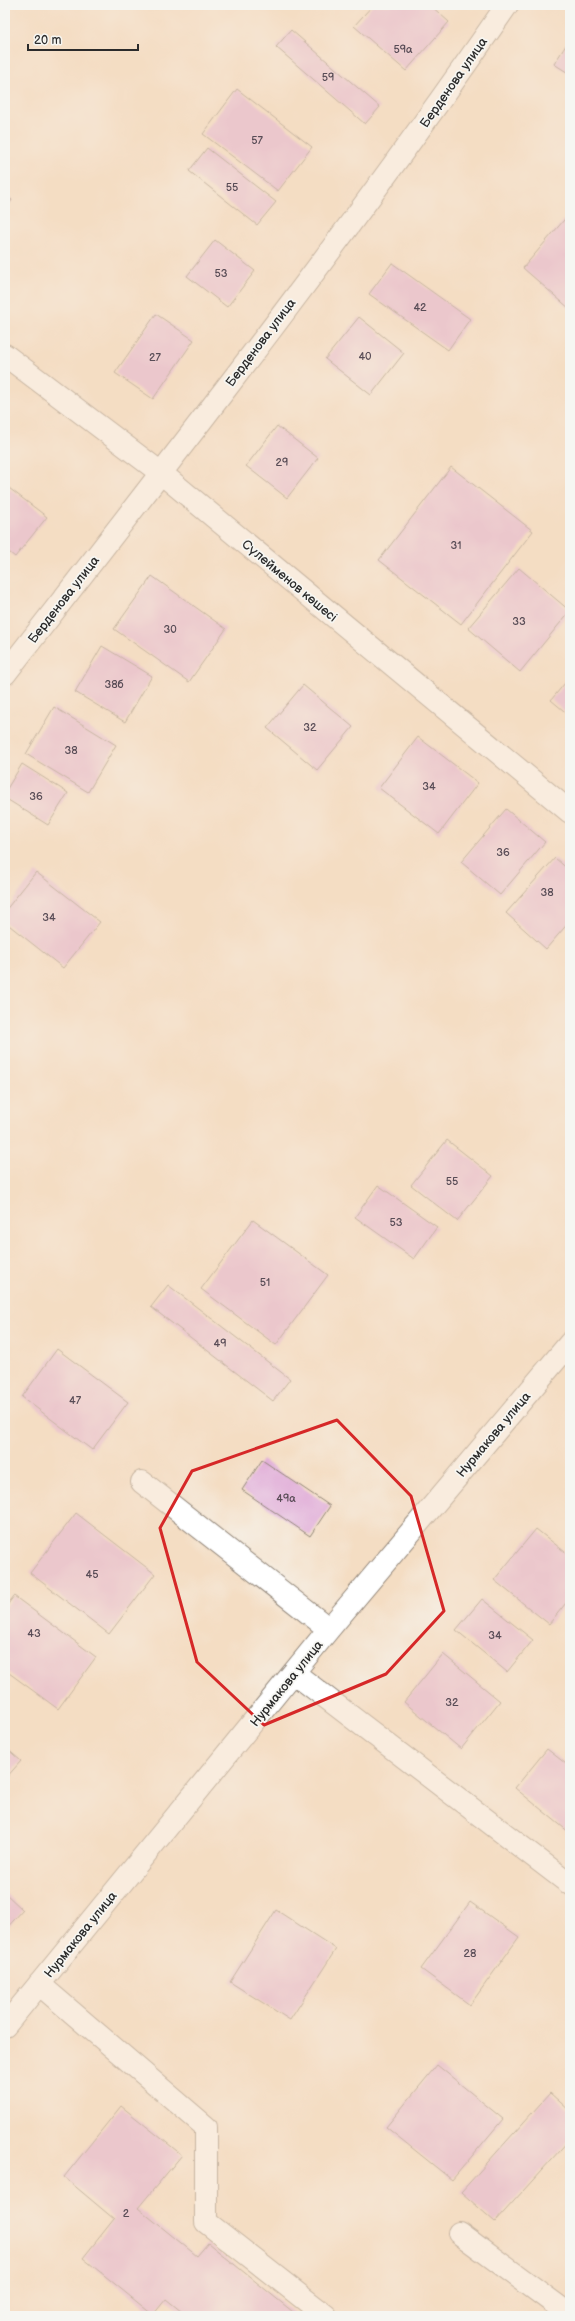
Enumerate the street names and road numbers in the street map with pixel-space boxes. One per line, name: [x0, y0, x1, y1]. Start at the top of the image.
street label: Берденова улица: [417, 34, 491, 131]
street label: Берденова улица: [222, 295, 299, 390]
street label: Сүлейменов көшесі: [238, 536, 340, 625]
street label: Берденова улица: [25, 552, 103, 646]
street label: Нурмакова улица: [453, 1388, 534, 1481]
street label: Нурмакова улица: [247, 1637, 327, 1730]
street label: Нурмакова улица: [41, 1888, 121, 1981]

